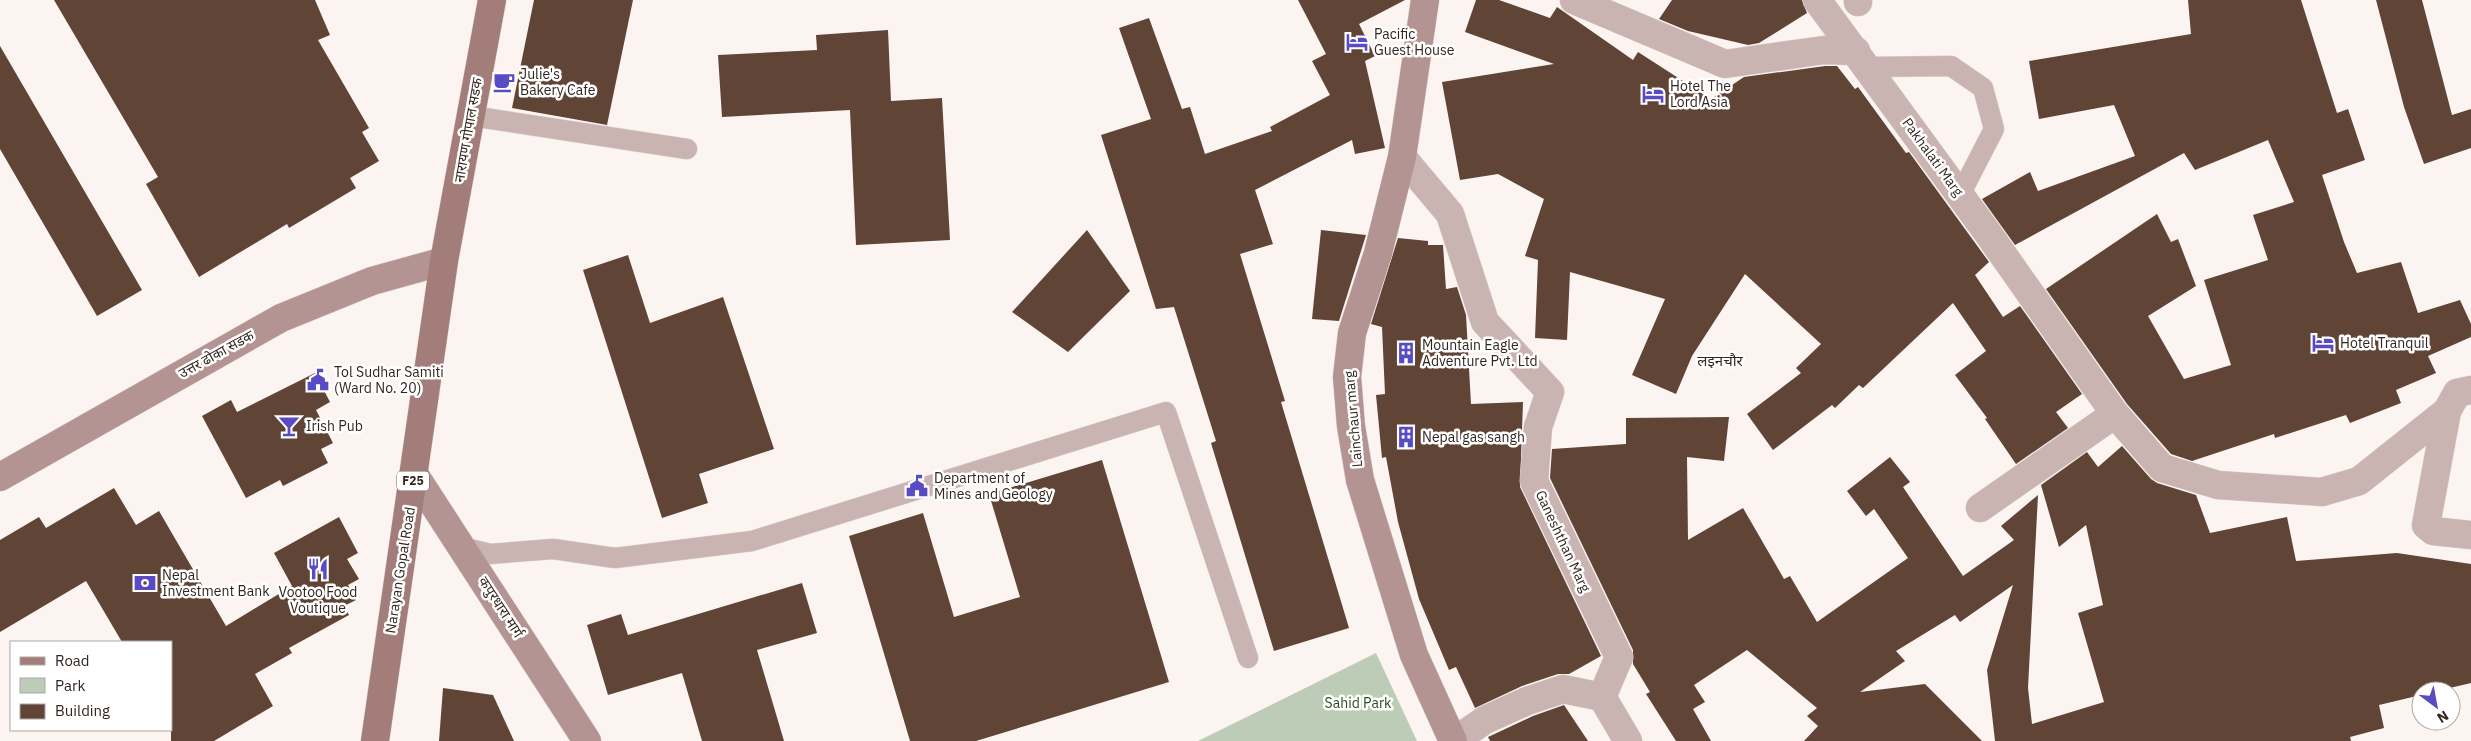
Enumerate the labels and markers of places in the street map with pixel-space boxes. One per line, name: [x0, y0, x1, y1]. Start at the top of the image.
place label: Pacific Guest House: [1374, 25, 1455, 59]
hotel icon: Pacific Guest House: [1344, 29, 1370, 55]
place label: Julie's Bakery Cafe: [520, 65, 596, 99]
cafe icon: Julie's Bakery Cafe: [491, 69, 517, 95]
place label: Hotel The Lord Asia: [1670, 77, 1731, 111]
hotel icon: Hotel The Lord Asia: [1640, 81, 1666, 107]
hotel icon: Hotel Tranquil: [2310, 330, 2336, 356]
place label: Hotel Tranquil: [2340, 334, 2429, 352]
place label: Mountain Eagle Adventure Pvt. Ltd: [1422, 336, 1538, 370]
building icon: Mountain Eagle Adventure Pvt. Ltd: [1393, 340, 1419, 366]
place label: Tol Sudhar Samiti (Ward No. 20): [334, 363, 444, 397]
public building icon: Tol Sudhar Samiti (Ward No. 20): [305, 367, 331, 393]
bar icon: Irish Pub: [276, 413, 302, 439]
place label: Irish Pub: [306, 417, 363, 435]
building icon: Nepal gas sangh: [1393, 424, 1419, 450]
place label: Nepal gas sangh: [1422, 428, 1525, 446]
place label: Department of Mines and Geology: [934, 469, 1053, 503]
public building icon: Department of Mines and Geology: [904, 473, 930, 499]
restaurant icon: Vootoo Food Voutique: [305, 556, 331, 582]
place label: Nepal Investment Bank: [162, 566, 270, 600]
bank icon: Nepal Investment Bank: [132, 570, 158, 596]
place label: Vootoo Food Voutique: [279, 583, 357, 617]

